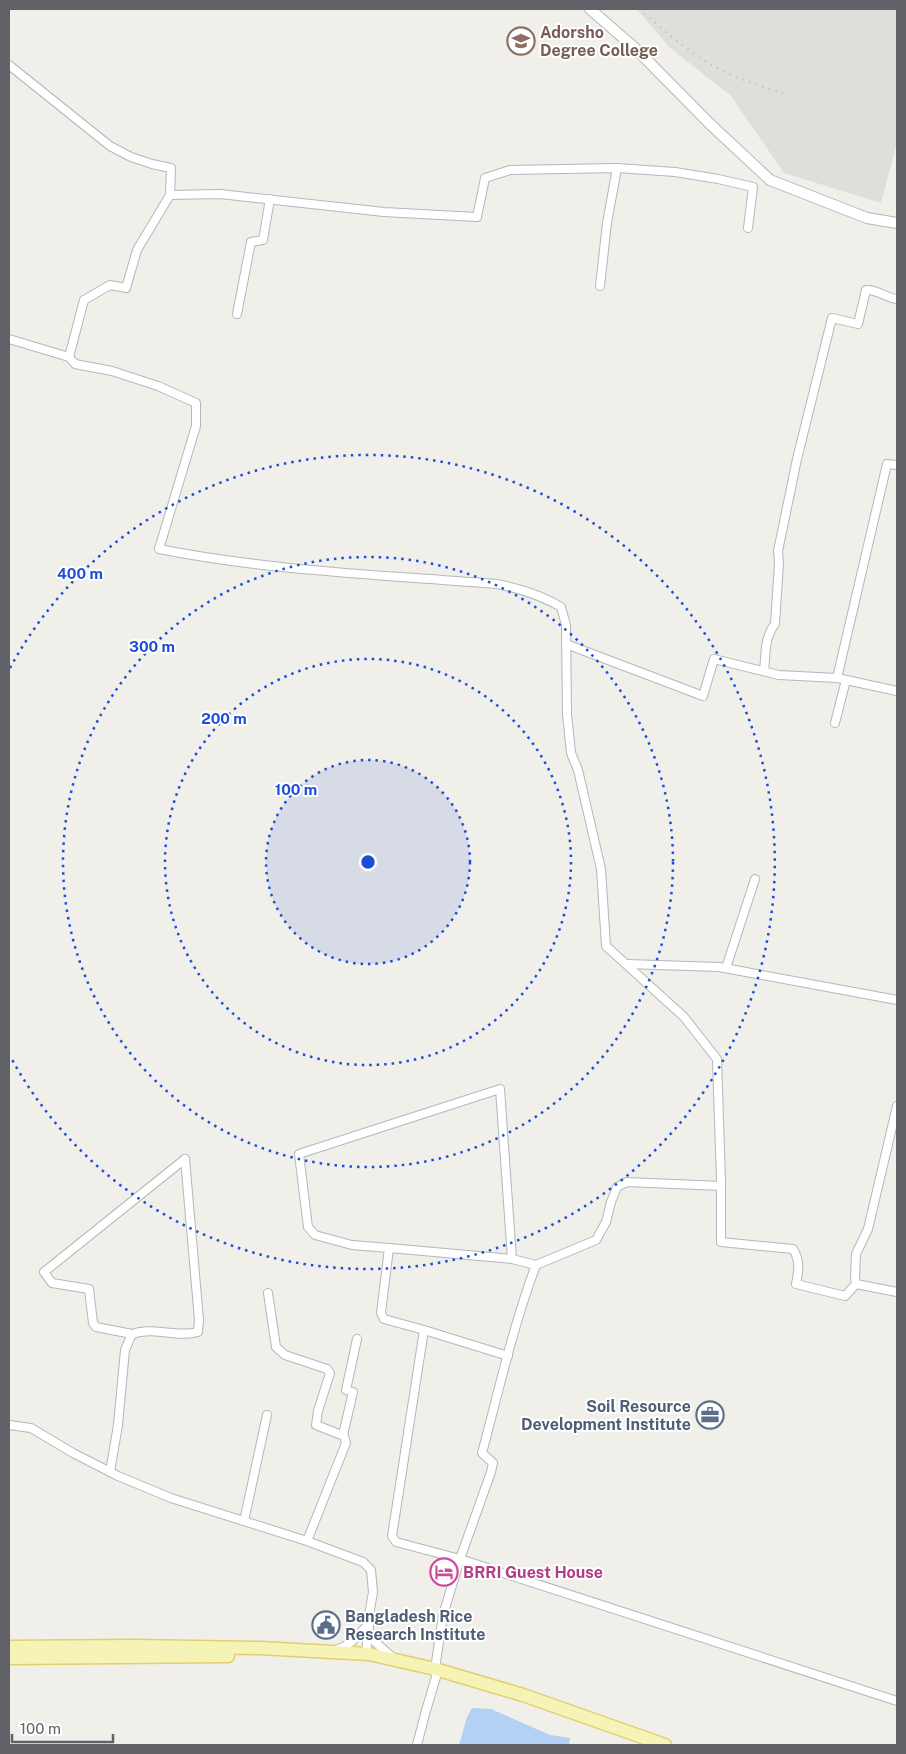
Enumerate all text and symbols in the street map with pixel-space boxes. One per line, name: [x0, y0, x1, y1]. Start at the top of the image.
place label: Adorsho Degree College: [540, 23, 658, 60]
school or university icon: Adorsho Degree College: [506, 26, 536, 56]
text: 400 m: [57, 565, 103, 582]
text: 300 m: [129, 638, 175, 655]
text: 200 m: [201, 710, 247, 727]
text: 100 m: [275, 781, 317, 798]
centre of rings: [359, 853, 377, 871]
place label: Soil Resource Development Institute: [521, 1397, 691, 1434]
office icon: Soil Resource Development Institute: [695, 1400, 725, 1430]
hotel icon: BRRI Guest House: [429, 1557, 459, 1587]
place label: BRRI Guest House: [463, 1563, 603, 1582]
place label: Bangladesh Rice Research Institute: [345, 1607, 485, 1644]
public building icon: Bangladesh Rice Research Institute: [311, 1610, 341, 1640]
scale bar: [12, 1712, 114, 1744]
text: 100 m: [20, 1720, 61, 1737]

